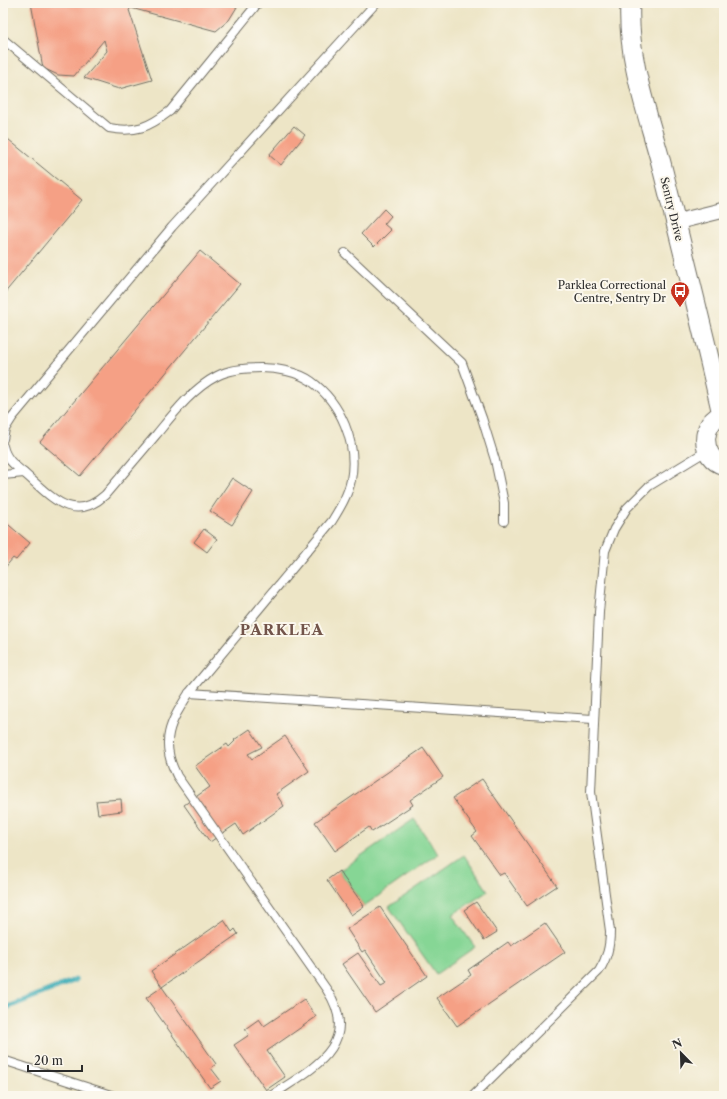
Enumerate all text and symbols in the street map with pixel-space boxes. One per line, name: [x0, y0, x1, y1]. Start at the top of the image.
street label: Sentry Drive: [657, 176, 687, 242]
place label: Parklea Correctional Centre, Sentry Dr: [558, 278, 667, 305]
bus stop icon: Parklea Correctional Centre, Sentry Dr: [669, 280, 691, 308]
district label: PARKLEA: [240, 620, 324, 639]
north arrow: [661, 1033, 701, 1073]
text: N: [670, 1035, 685, 1052]
scale bar: [28, 1047, 82, 1073]
text: 20 m: [34, 1053, 63, 1068]

